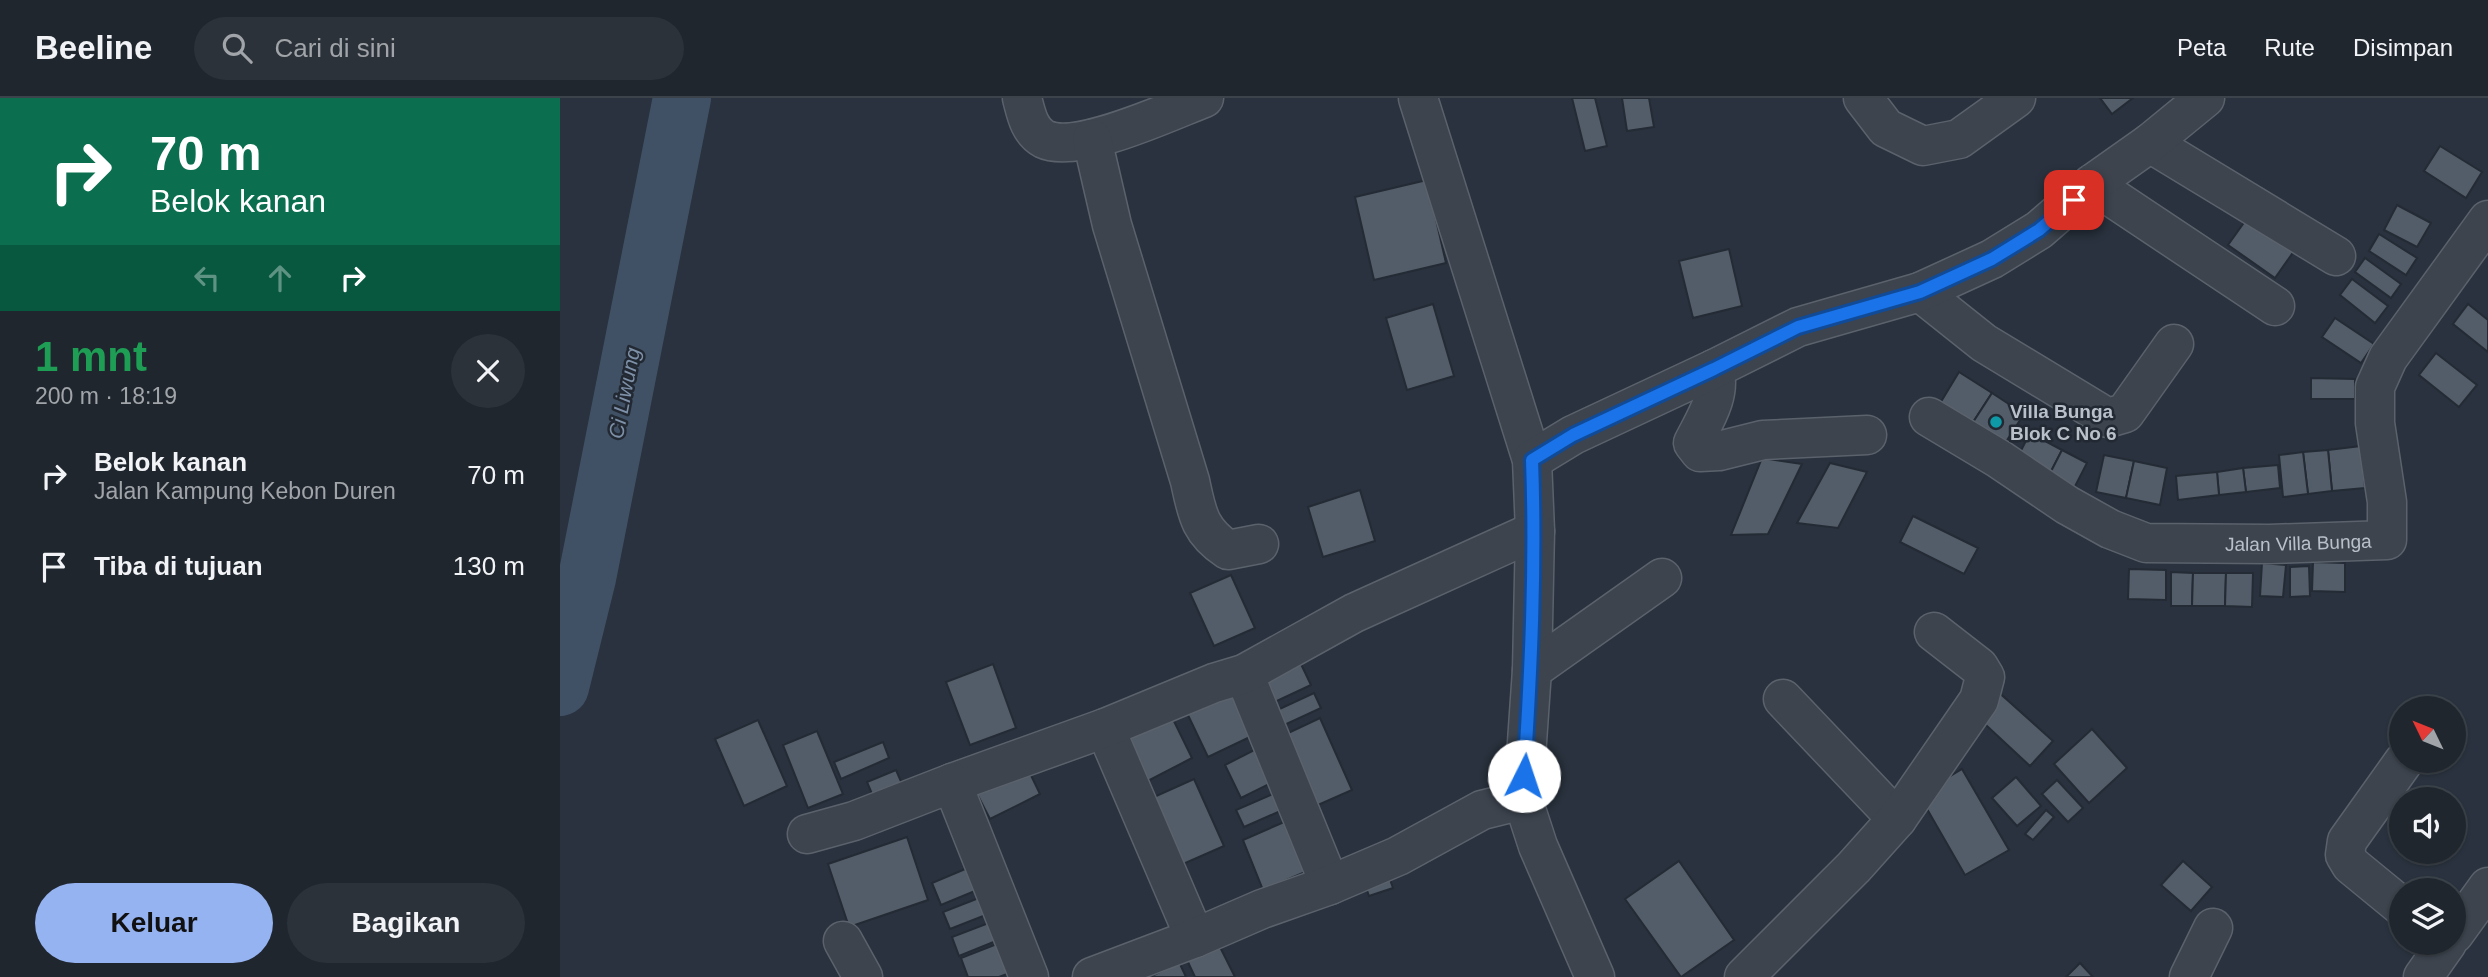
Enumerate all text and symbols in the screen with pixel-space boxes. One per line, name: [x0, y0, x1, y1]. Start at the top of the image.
search box: [194, 17, 684, 80]
text: Beeline: [35, 29, 152, 66]
icon: search: [218, 29, 256, 67]
text: Cari di sini: [274, 33, 396, 63]
text: Peta: [2177, 34, 2226, 61]
text: Rute: [2264, 34, 2315, 61]
text: Disimpan: [2353, 34, 2453, 61]
icon: right: [35, 126, 126, 217]
text: 70 m: [150, 126, 262, 180]
pin: [2044, 170, 2104, 230]
icon: arrive: [2055, 181, 2093, 219]
text: Belok kanan: [150, 183, 326, 219]
icon: left: [188, 259, 226, 297]
icon: ahead: [261, 259, 299, 297]
icon: right: [334, 259, 372, 297]
text: 1 mnt: [35, 333, 147, 380]
button: close: [451, 334, 525, 408]
water label: Ci Liwung: [604, 345, 644, 440]
text: 200 m · 18:19: [35, 383, 177, 409]
place label: Villa Bunga Blok C No 6: [2010, 401, 2117, 444]
marker: Villa Bunga Blok C No 6: [1988, 414, 2004, 430]
text: Belok kanan: [94, 447, 247, 477]
icon: right: [35, 457, 73, 495]
text: 70 m: [467, 460, 525, 490]
text: Jalan Kampung Kebon Duren: [94, 478, 396, 504]
street label: Jalan Villa Bunga: [2225, 530, 2372, 555]
icon: arrive: [35, 548, 73, 586]
text: Tiba di tujuan: [94, 551, 263, 581]
text: 130 m: [453, 551, 525, 581]
north arrow: [2389, 696, 2466, 774]
map controls: [2389, 696, 2466, 955]
position arrow: [1487, 739, 1561, 813]
button: sound: [2389, 787, 2466, 864]
button: layers: [2389, 878, 2466, 955]
button: Keluar: [35, 883, 273, 963]
button: Bagikan: [287, 883, 525, 963]

